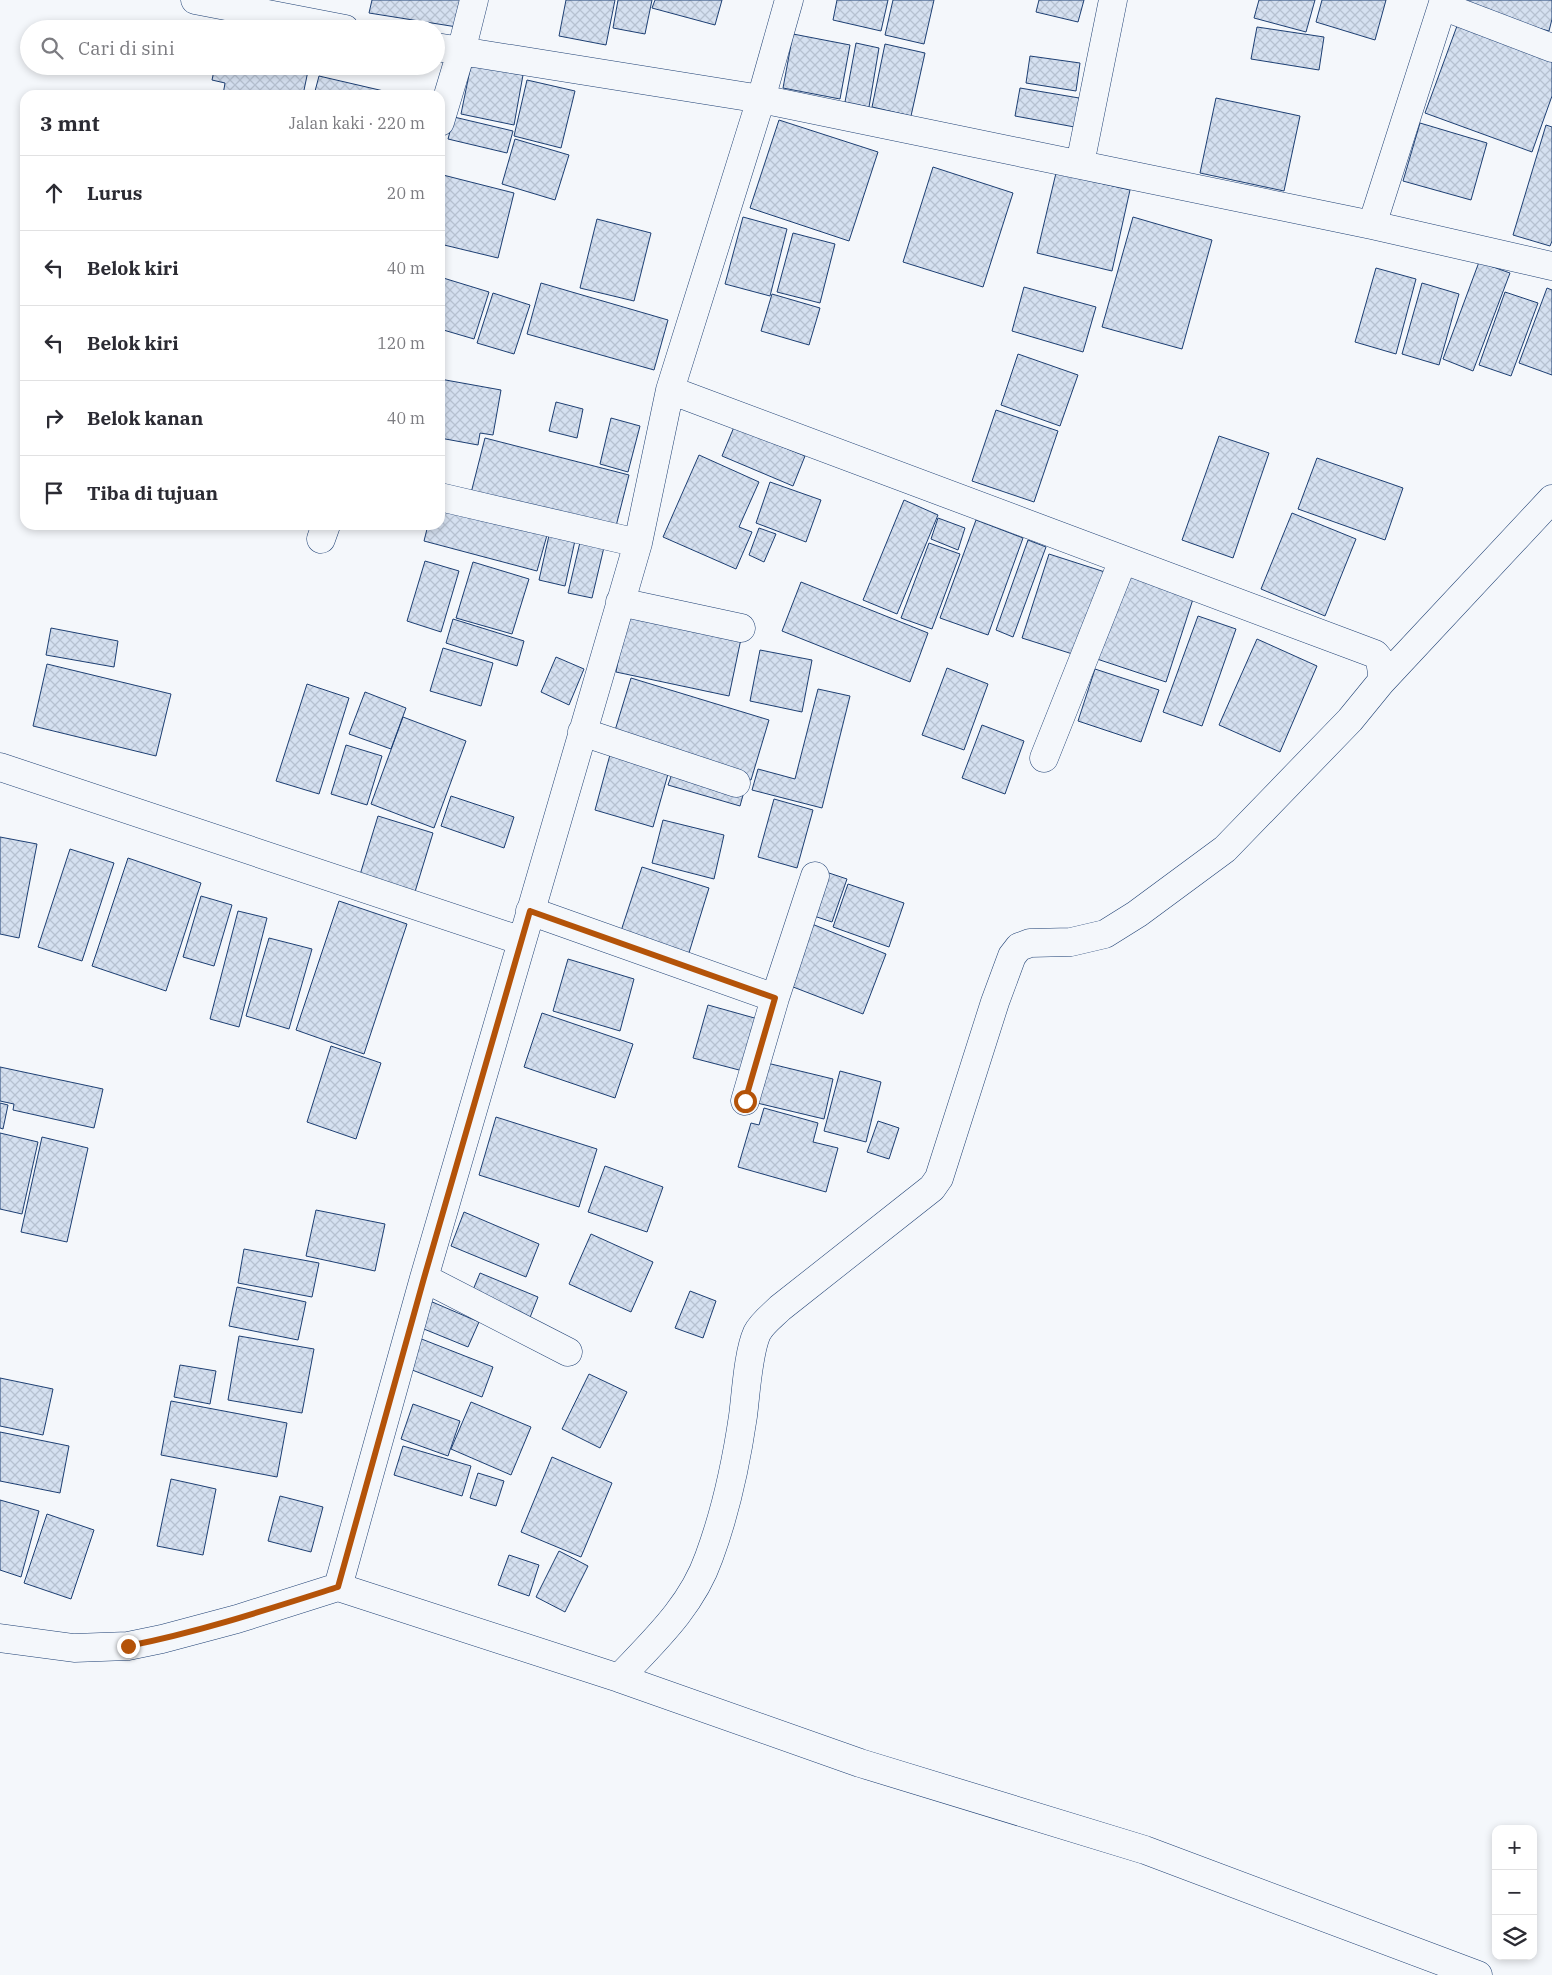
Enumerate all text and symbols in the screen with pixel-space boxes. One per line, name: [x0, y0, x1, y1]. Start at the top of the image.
search box: [20, 20, 445, 75]
icon: search: [38, 34, 66, 62]
text: Cari di sini: [78, 36, 175, 60]
text: 3 mnt: [40, 109, 100, 137]
text: Jalan kaki · 220 m: [289, 113, 425, 133]
icon: ahead: [40, 179, 68, 207]
text: Lurus: [87, 181, 142, 205]
text: 20 m: [387, 183, 425, 203]
icon: left: [40, 254, 68, 282]
text: Belok kiri: [87, 256, 179, 280]
text: 40 m: [387, 258, 425, 278]
icon: left: [40, 329, 68, 357]
text: Belok kiri: [87, 331, 179, 355]
text: 120 m: [377, 333, 425, 353]
icon: right: [40, 404, 68, 432]
text: Belok kanan: [87, 406, 203, 430]
text: 40 m: [387, 408, 425, 428]
icon: arrive: [40, 479, 68, 507]
text: Tiba di tujuan: [87, 481, 218, 505]
route start: [734, 1090, 757, 1113]
route end: [117, 1635, 140, 1658]
map controls: [1492, 1825, 1537, 1960]
button: +: [1492, 1825, 1537, 1870]
button: −: [1492, 1870, 1537, 1915]
button: layers: [1492, 1915, 1537, 1960]

